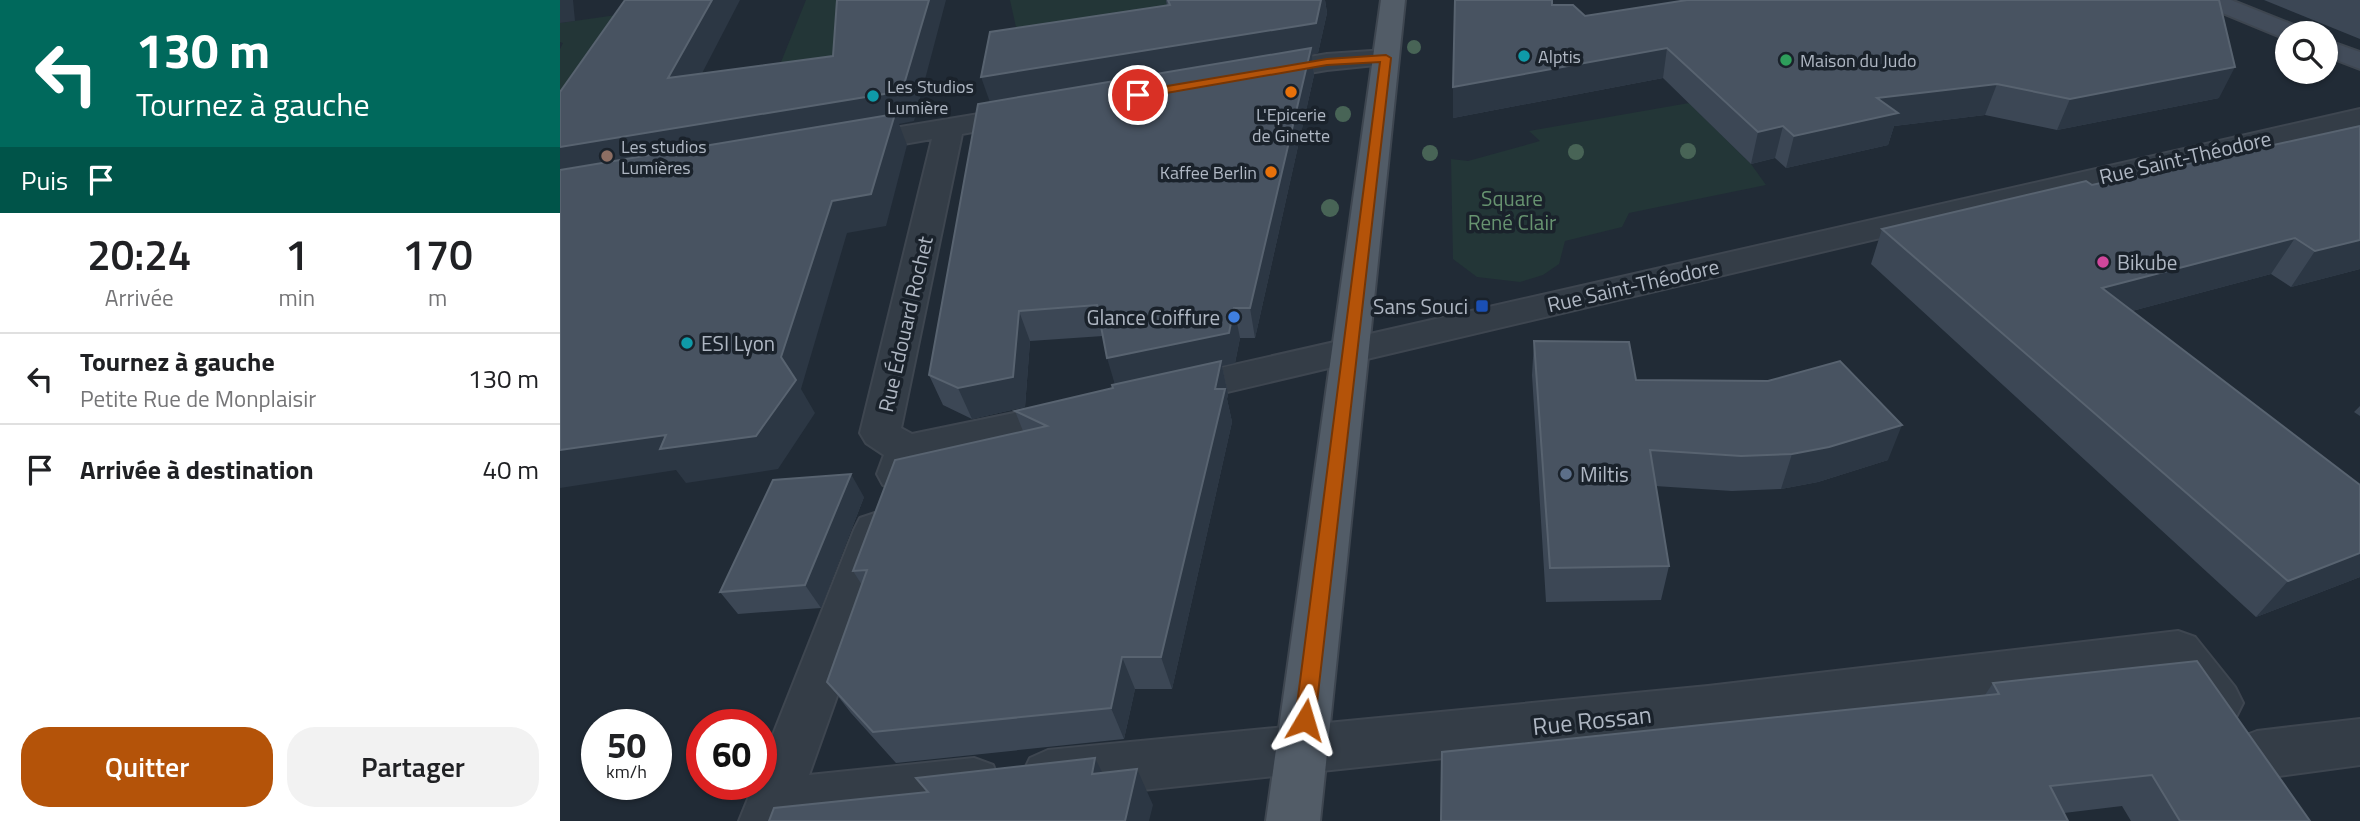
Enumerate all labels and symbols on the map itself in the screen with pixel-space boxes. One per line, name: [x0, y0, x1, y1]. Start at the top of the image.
place label: Alptis: [1538, 43, 1581, 70]
place label: Maison du Judo: [1800, 47, 1916, 74]
marker: Alptis: [1516, 48, 1532, 64]
marker: Maison du Judo: [1778, 52, 1794, 68]
pin: [1108, 65, 1168, 125]
place label: Les Studios Lumière: [887, 73, 974, 121]
marker: L'Epicerie de Ginette: [1283, 84, 1299, 100]
marker: Les Studios Lumière: [865, 88, 881, 104]
place label: L'Epicerie de Ginette: [1252, 101, 1330, 149]
street label: Rue Saint-Théodore: [2096, 122, 2274, 192]
place label: Les studios Lumières: [621, 133, 707, 181]
marker: Les studios Lumières: [599, 148, 615, 164]
place label: Kaffee Berlin: [1160, 159, 1257, 186]
marker: Kaffee Berlin: [1263, 164, 1279, 180]
park label: Square René Clair: [1468, 182, 1556, 238]
street label: Rue Édouard Rochet: [869, 232, 941, 415]
place label: Bikube: [2117, 246, 2177, 278]
street label: Rue Saint-Théodore: [1544, 250, 1722, 320]
marker: Bikube: [2095, 254, 2111, 270]
place label: Sans Souci: [1373, 290, 1468, 322]
marker: Sans Souci: [1474, 298, 1490, 314]
place label: Glance Coiffure: [1087, 301, 1220, 333]
marker: Glance Coiffure: [1226, 309, 1242, 325]
place label: ESI Lyon: [701, 327, 775, 359]
marker: ESI Lyon: [679, 335, 695, 351]
place label: Miltis: [1580, 458, 1629, 490]
marker: Miltis: [1558, 466, 1574, 482]
position arrow: [1268, 683, 1342, 757]
street label: Rue Rossan: [1531, 696, 1653, 744]
speed limit sign: 60: [686, 709, 777, 800]

